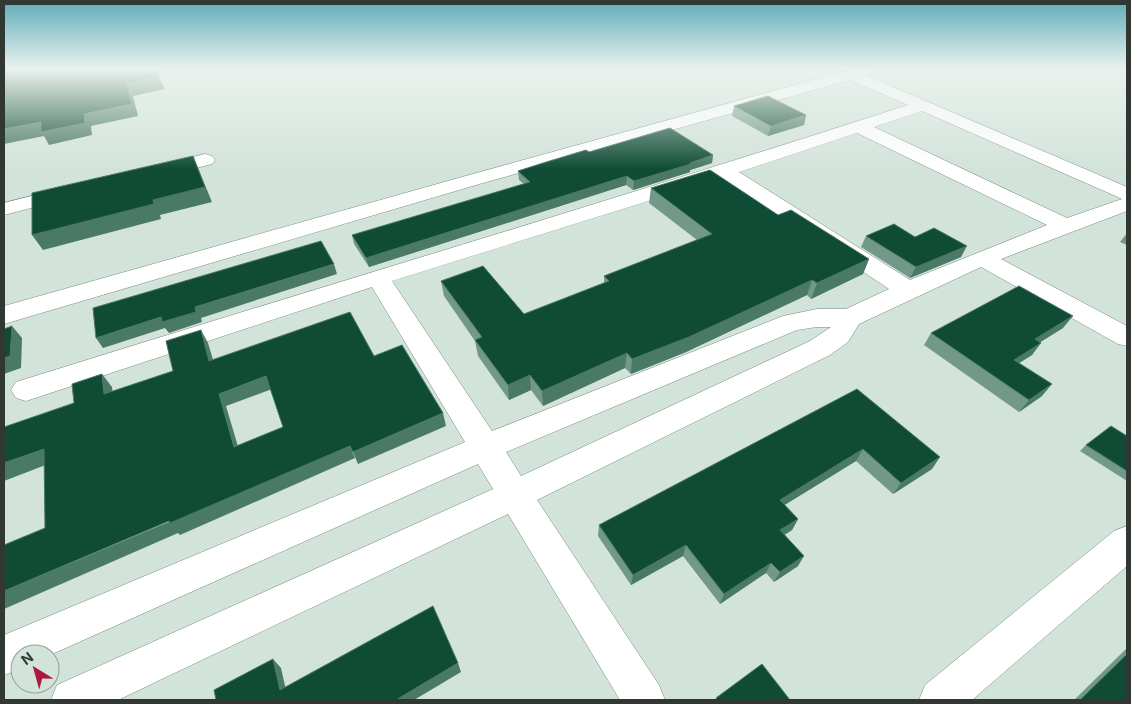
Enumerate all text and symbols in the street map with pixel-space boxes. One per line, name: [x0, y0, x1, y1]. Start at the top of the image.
north arrow: [10, 644, 60, 694]
text: N: [17, 648, 36, 668]

